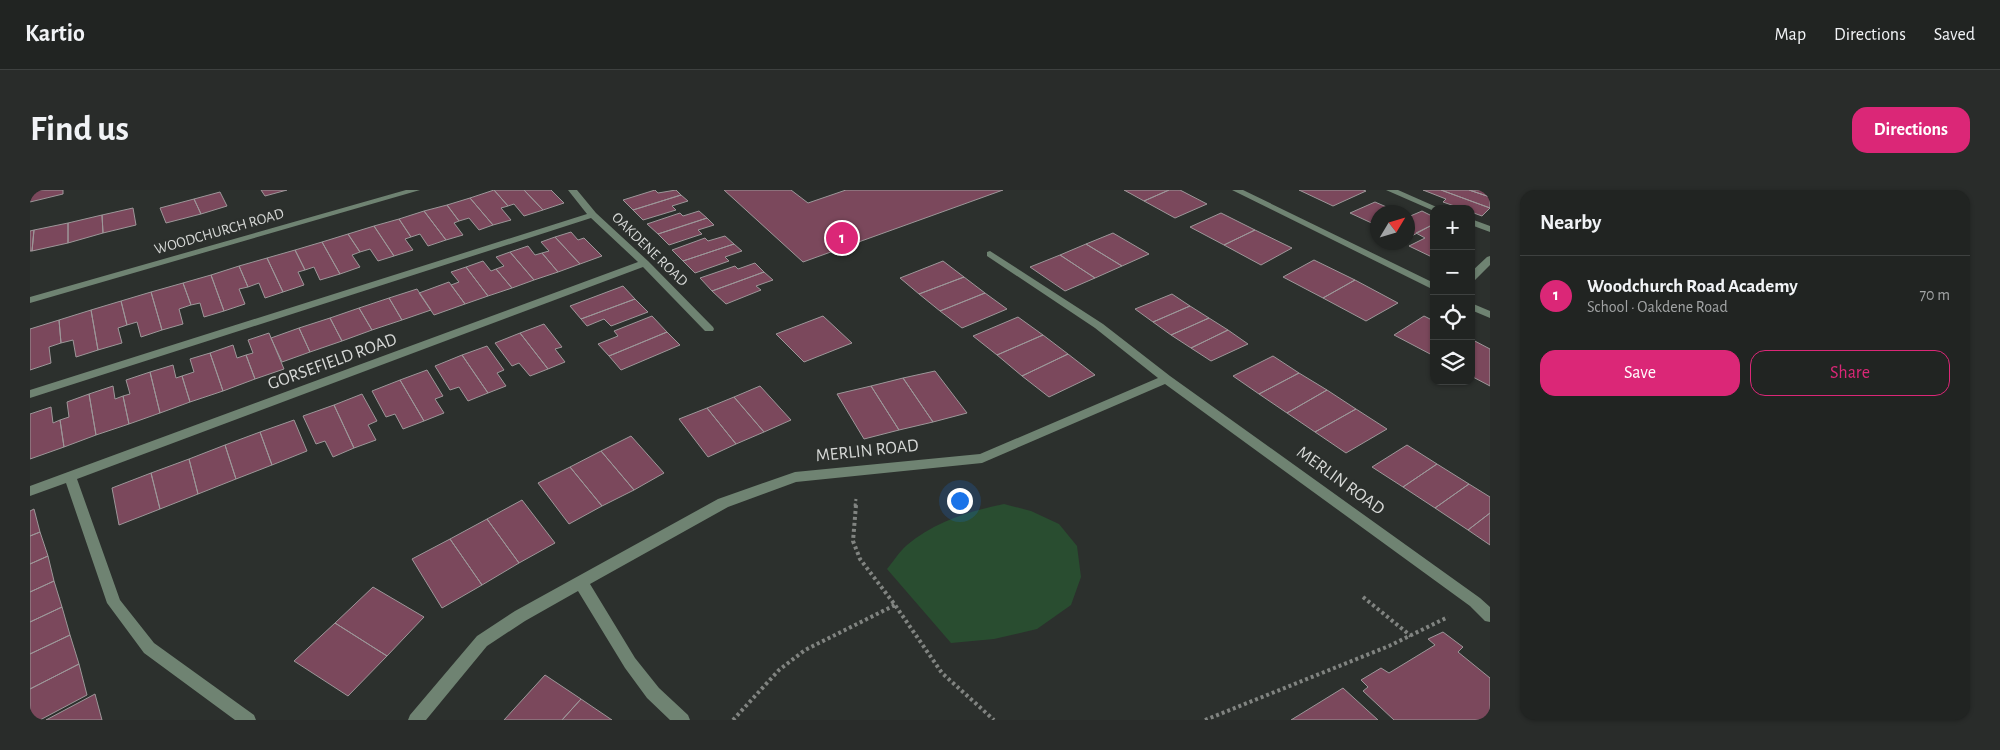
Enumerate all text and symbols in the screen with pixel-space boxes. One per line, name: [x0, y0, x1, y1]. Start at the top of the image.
text: Kartio: [25, 22, 85, 46]
text: Map: [1775, 26, 1806, 44]
text: Directions: [1834, 26, 1906, 44]
text: Saved: [1934, 26, 1975, 44]
button: Directions: [1852, 107, 1970, 153]
text: Find us: [30, 112, 129, 147]
north arrow: [1370, 205, 1415, 250]
map controls: [1430, 205, 1475, 385]
button: +: [1430, 205, 1475, 250]
street label: WOODCHURCH ROAD: [153, 206, 286, 257]
street label: OAKDENE ROAD: [609, 210, 691, 289]
text: Nearby: [1540, 212, 1601, 233]
pin: 1: [826, 219, 858, 257]
button: −: [1430, 250, 1475, 295]
text: Woodchurch Road Academy: [1587, 277, 1798, 296]
text: 1: [1553, 287, 1559, 303]
text: 70 m: [1919, 287, 1950, 303]
button: locate: [1430, 295, 1475, 340]
text: School · Oakdene Road: [1587, 299, 1728, 315]
street label: GORSEFIELD ROAD: [265, 330, 399, 394]
button: layers: [1430, 340, 1475, 385]
button: Save: [1540, 350, 1740, 396]
button: Share: [1750, 350, 1950, 396]
street label: MERLIN ROAD: [815, 437, 919, 465]
street label: MERLIN ROAD: [1293, 443, 1388, 518]
your location: [947, 488, 973, 514]

